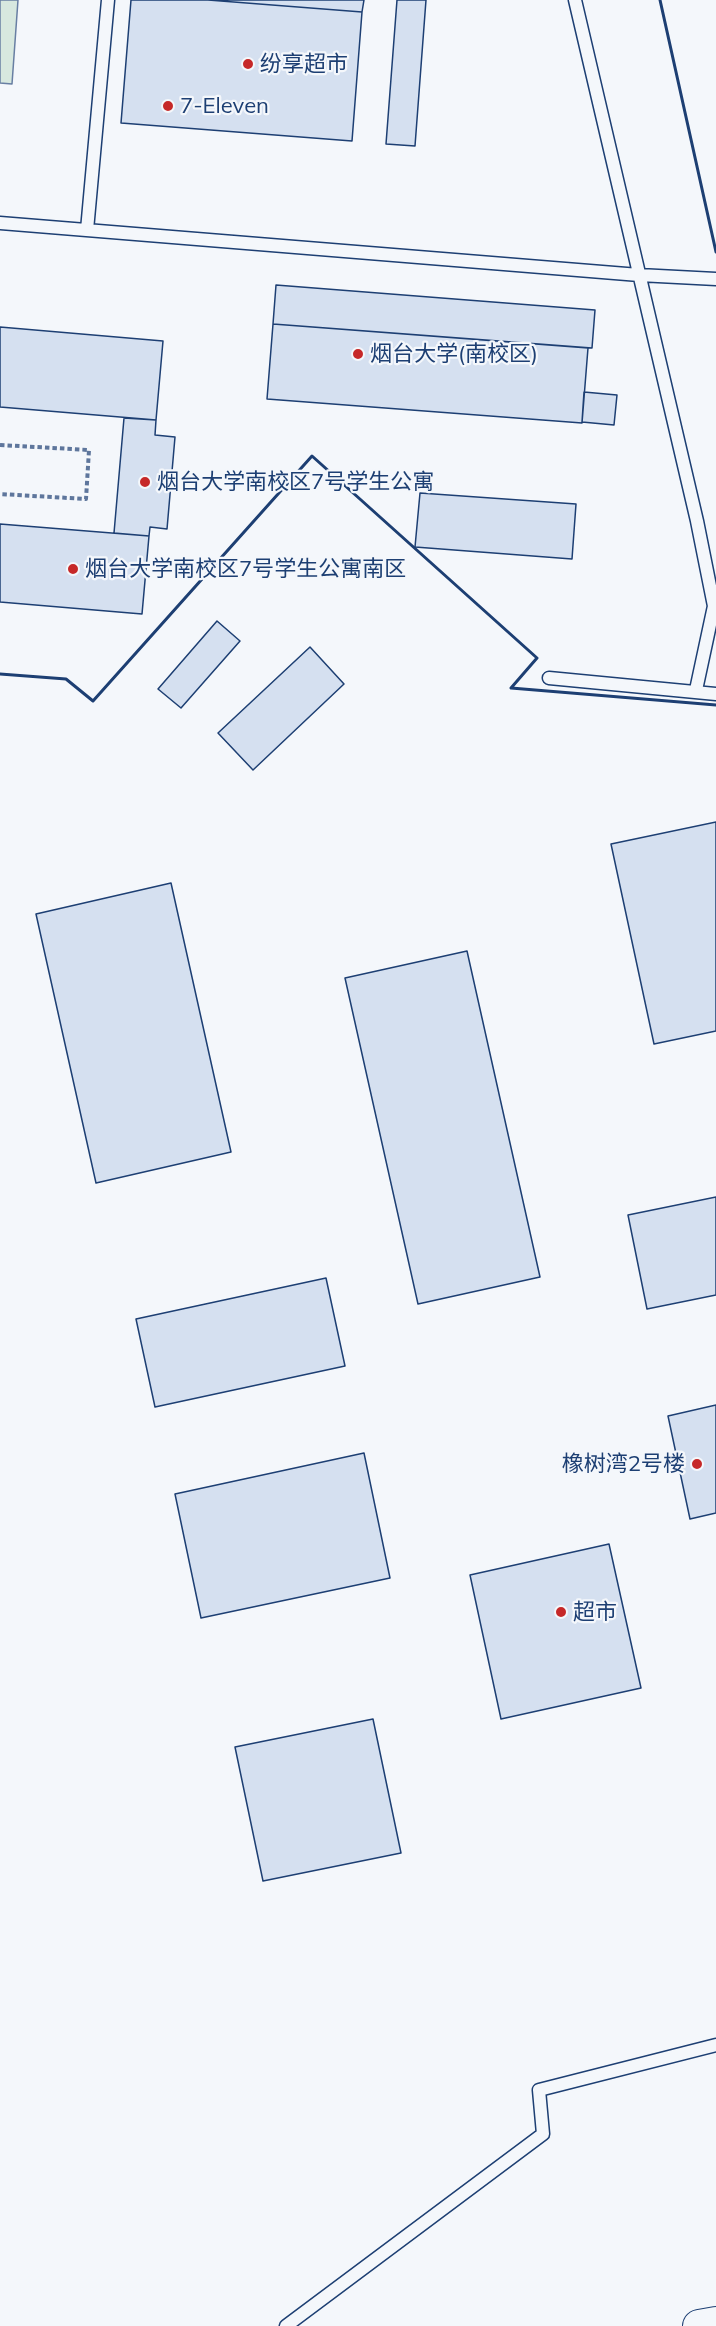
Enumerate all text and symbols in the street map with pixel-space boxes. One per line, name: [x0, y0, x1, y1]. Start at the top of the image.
place label: 纷享超市: [260, 51, 348, 77]
marker: 纷享超市: [241, 57, 255, 71]
place label: 7-Eleven: [180, 93, 269, 119]
marker: 7-Eleven: [161, 99, 175, 113]
place label: 烟台大学(南校区): [370, 341, 538, 367]
marker: 烟台大学(南校区): [351, 347, 365, 361]
place label: 烟台大学南校区7号学生公寓: [157, 469, 434, 495]
marker: 烟台大学南校区7号学生公寓: [138, 475, 152, 489]
place label: 烟台大学南校区7号学生公寓南区: [85, 556, 406, 582]
marker: 烟台大学南校区7号学生公寓南区: [66, 562, 80, 576]
place label: 橡树湾2号楼: [562, 1451, 685, 1477]
marker: 橡树湾2号楼: [690, 1457, 704, 1471]
place label: 超市: [573, 1599, 617, 1625]
marker: 超市: [554, 1605, 568, 1619]

